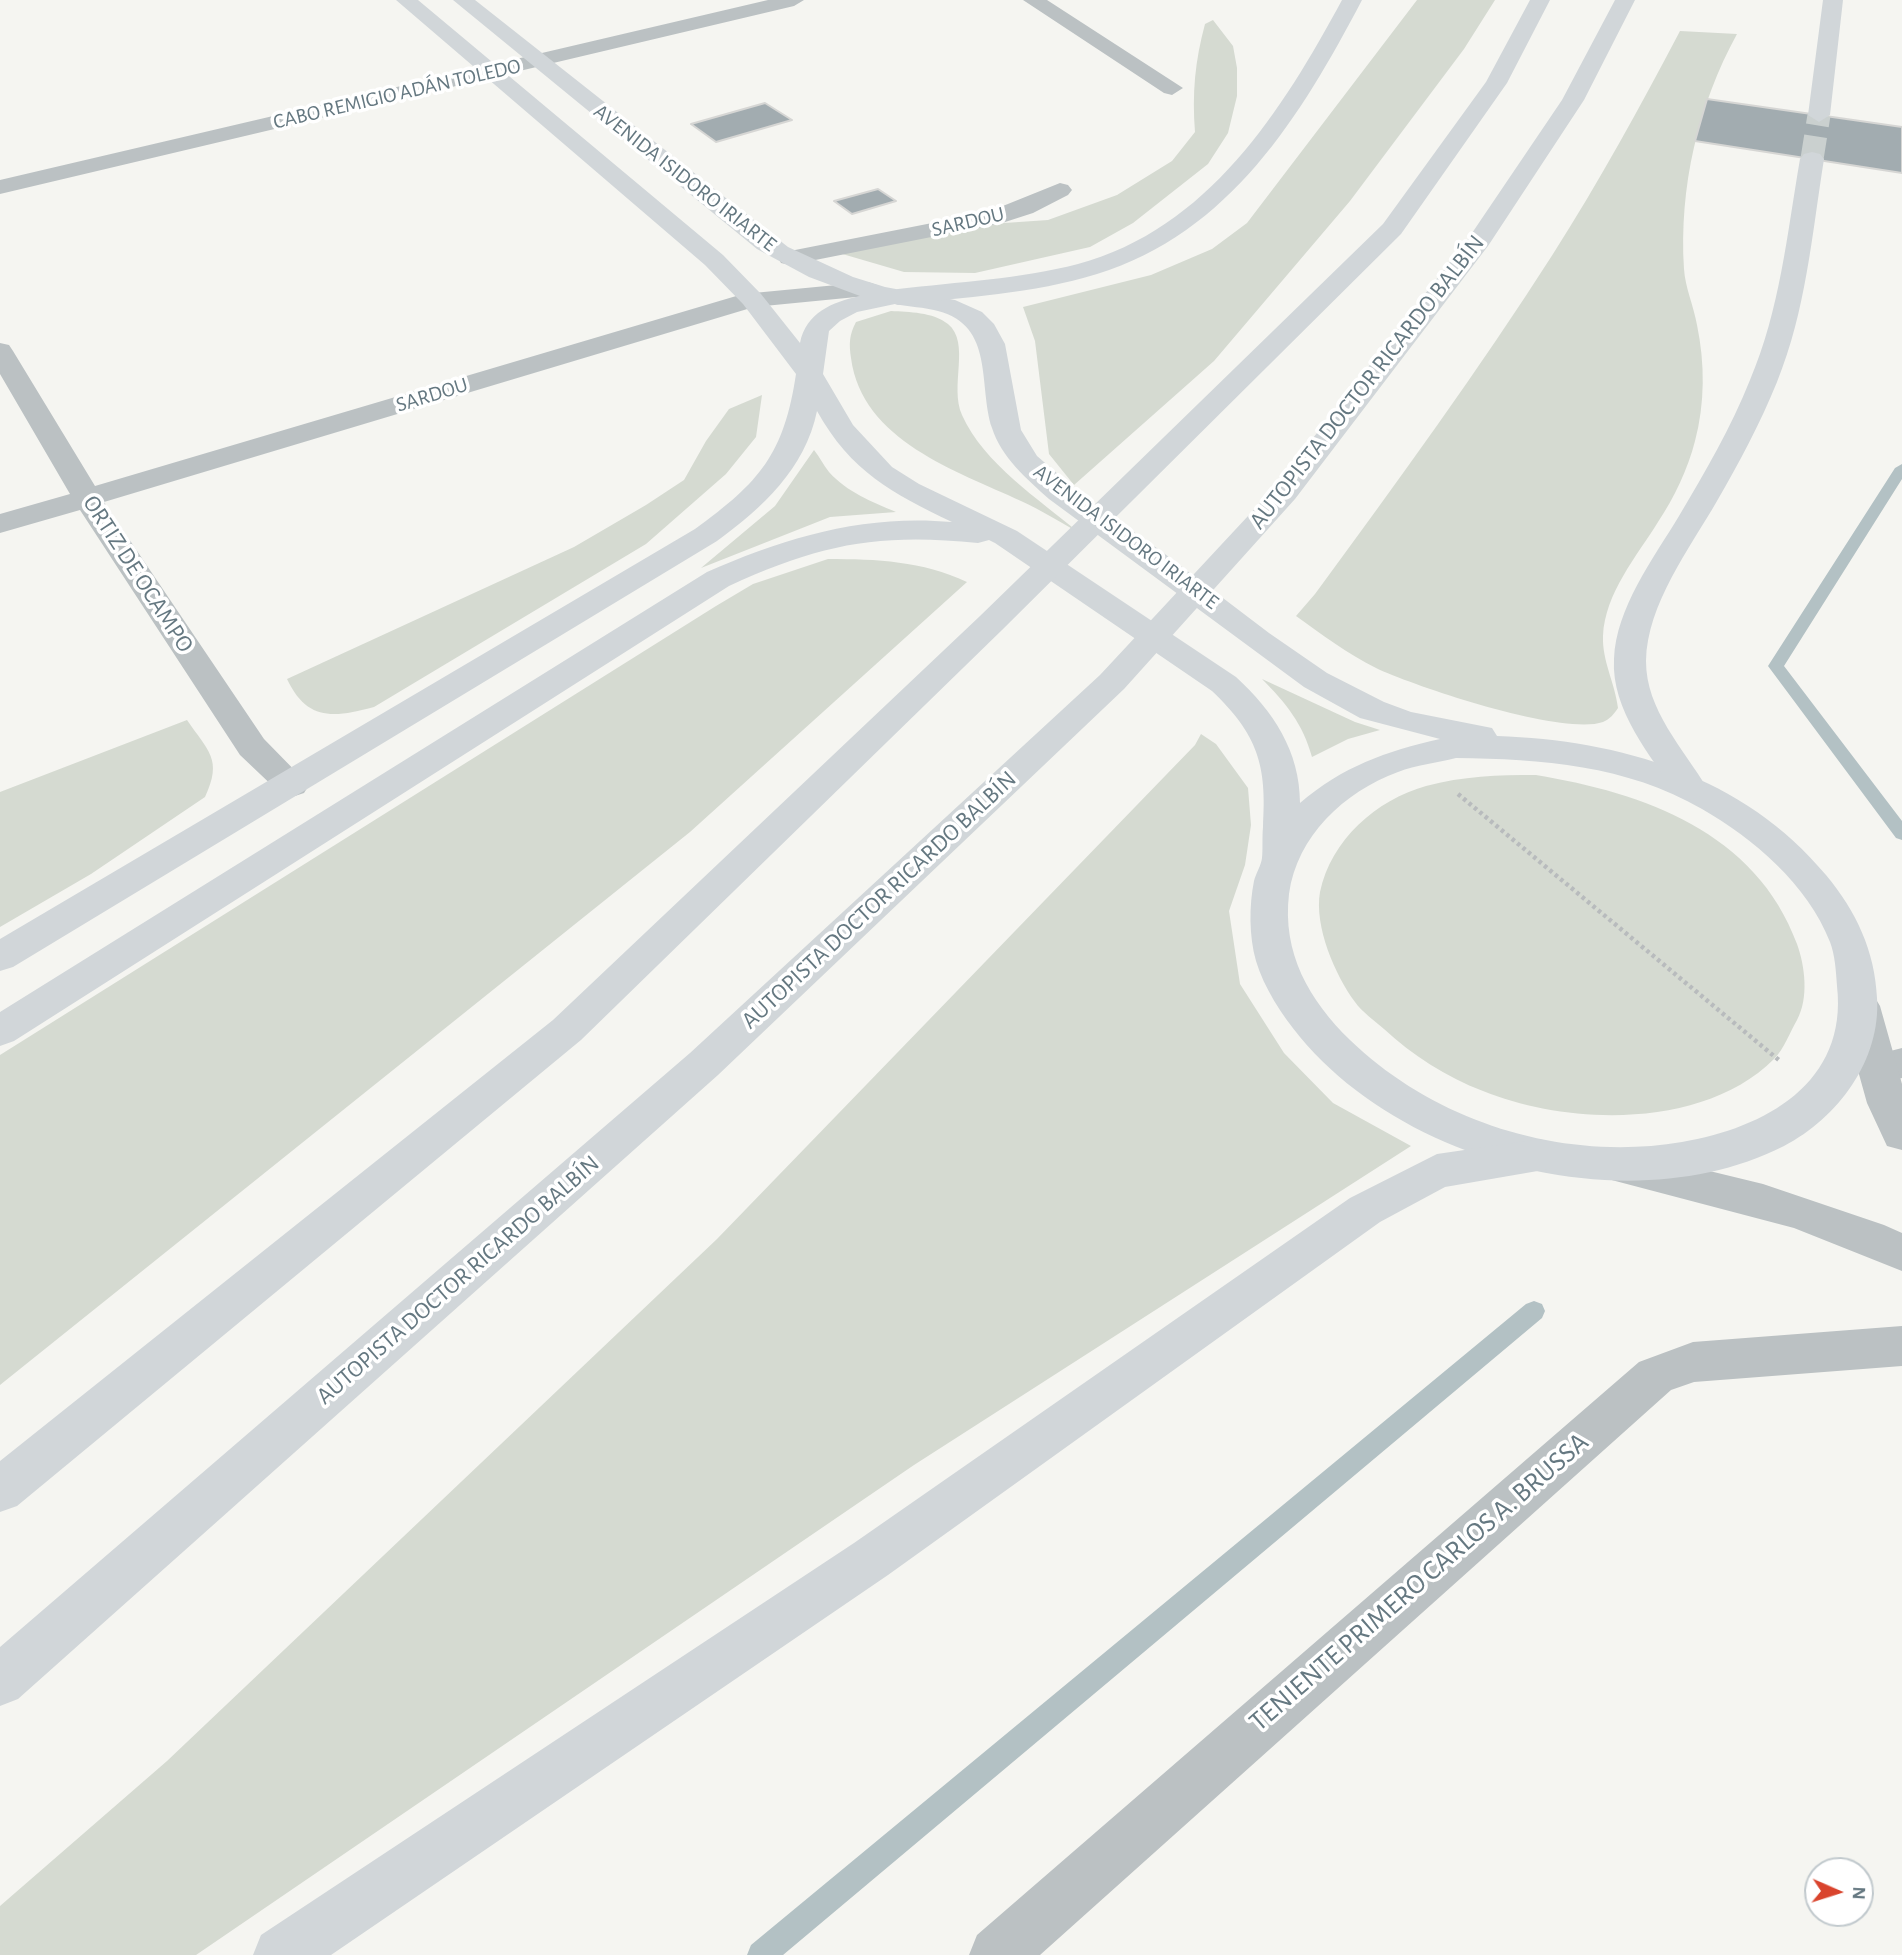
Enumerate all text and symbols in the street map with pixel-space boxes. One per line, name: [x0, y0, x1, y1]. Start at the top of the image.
street label: CABO REMIGIO ADÁN TOLEDO: [271, 53, 523, 135]
street label: AVENIDA ISIDORO IRIARTE: [589, 99, 781, 257]
street label: SARDOU: [929, 201, 1007, 243]
street label: AUTOPISTA DOCTOR RICARDO BALBÍN: [1243, 229, 1491, 535]
street label: SARDOU: [393, 372, 471, 418]
street label: AVENIDA ISIDORO IRIARTE: [1029, 459, 1223, 615]
street label: ORTIZ DE OCAMPO: [76, 490, 200, 658]
street label: AUTOPISTA DOCTOR RICARDO BALBÍN: [736, 765, 1022, 1035]
street label: AUTOPISTA DOCTOR RICARDO BALBÍN: [311, 1149, 605, 1411]
street label: TENIENTE PRIMERO CARLOS A. BRUSSA: [1242, 1425, 1596, 1739]
north arrow: [1804, 1857, 1874, 1927]
text: N: [1849, 1886, 1868, 1900]

